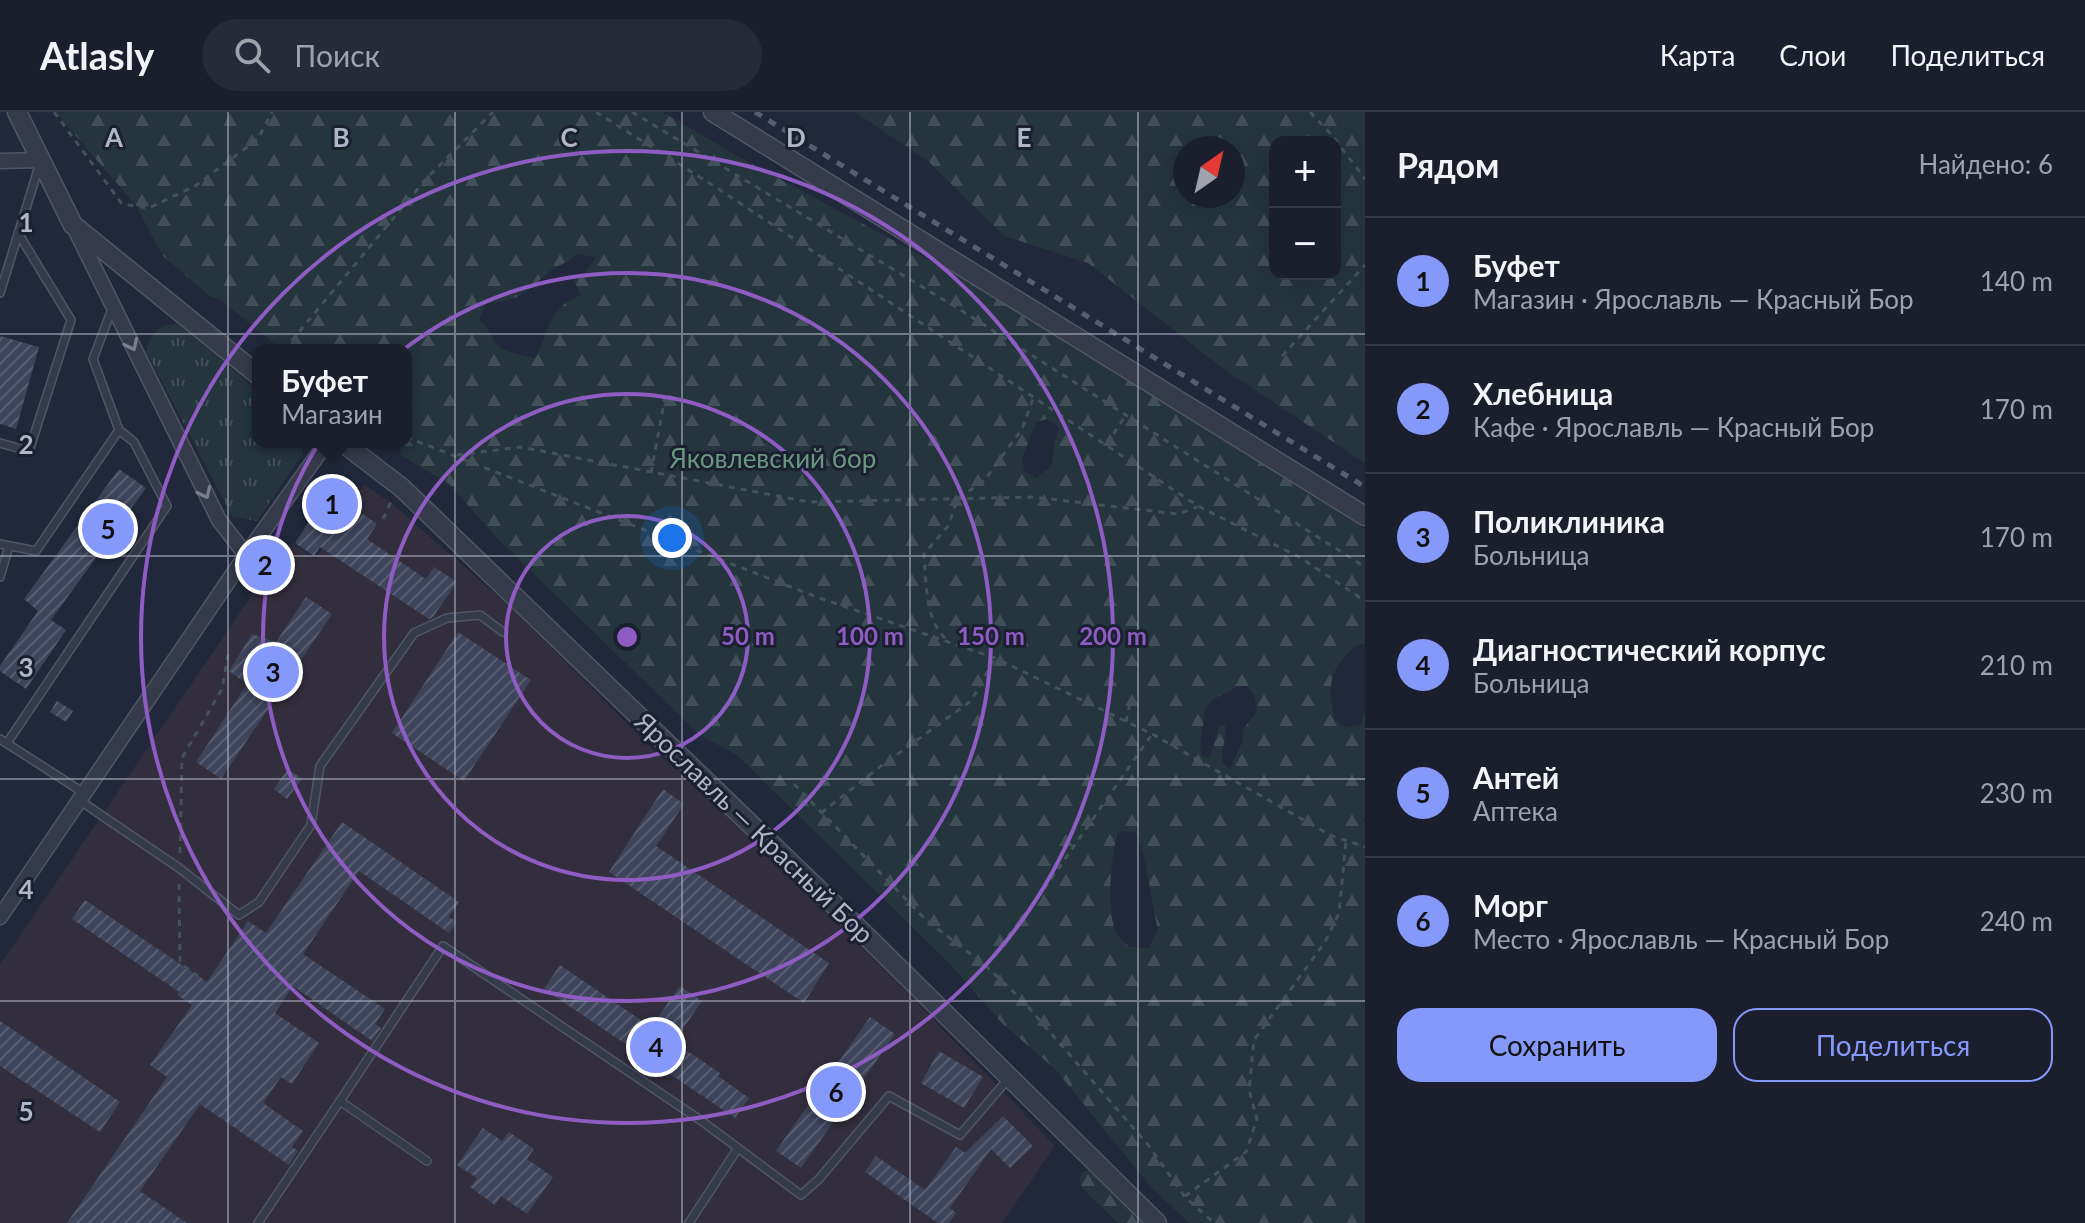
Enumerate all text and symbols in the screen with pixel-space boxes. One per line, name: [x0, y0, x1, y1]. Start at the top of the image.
search box: [202, 19, 762, 91]
text: Atlasly: [40, 32, 154, 78]
icon: search: [230, 33, 274, 77]
text: Поиск: [294, 37, 380, 73]
text: Карта: [1660, 38, 1735, 72]
text: Слои: [1779, 38, 1846, 72]
text: Поделиться: [1890, 38, 2045, 72]
text: A: [104, 121, 124, 153]
text: B: [332, 121, 350, 153]
text: C: [560, 121, 578, 153]
text: D: [786, 121, 806, 153]
text: E: [1017, 121, 1031, 153]
north arrow: [1173, 136, 1245, 208]
map controls: [1269, 136, 1341, 280]
button: +: [1269, 136, 1341, 208]
text: Рядом: [1397, 144, 1499, 185]
text: Найдено: 6: [1918, 148, 2053, 180]
text: 1: [18, 206, 34, 238]
button: −: [1269, 208, 1341, 280]
text: Буфет: [1473, 247, 1560, 283]
text: 1: [1415, 265, 1431, 297]
text: 140 m: [1980, 265, 2053, 297]
text: Магазин · Ярославль — Красный Бор: [1473, 283, 1914, 315]
one-way arrow: [122, 337, 138, 351]
popup: [252, 344, 412, 448]
text: Буфет: [281, 362, 368, 398]
text: Хлебница: [1473, 375, 1613, 411]
text: 2: [1415, 393, 1431, 425]
text: 170 m: [1980, 393, 2053, 425]
text: Магазин: [281, 398, 383, 430]
text: Кафе · Ярославль — Красный Бор: [1473, 411, 1874, 443]
text: 2: [18, 428, 34, 460]
park label: Яковлевский бор: [669, 442, 876, 474]
pin: 1: [306, 474, 358, 534]
one-way arrow: [196, 484, 211, 499]
pin: 5: [82, 499, 134, 559]
text: Поликлиника: [1473, 503, 1665, 539]
your location: [652, 518, 692, 558]
text: 3: [1415, 521, 1431, 553]
text: 170 m: [1980, 521, 2053, 553]
pin: 2: [239, 535, 291, 595]
text: Больница: [1473, 539, 1589, 571]
text: 50 m: [721, 621, 775, 650]
text: 100 m: [836, 621, 904, 650]
text: 150 m: [957, 621, 1025, 650]
text: 200 m: [1079, 621, 1147, 650]
centre of rings: [613, 623, 641, 651]
text: Диагностический корпус: [1473, 631, 1826, 667]
pin: 3: [247, 642, 299, 702]
text: 4: [1415, 649, 1431, 681]
text: 210 m: [1980, 649, 2053, 681]
text: 3: [18, 651, 34, 683]
text: Больница: [1473, 667, 1589, 699]
street label: Ярославль — Красный Бор: [628, 704, 881, 950]
text: Антей: [1473, 759, 1559, 795]
text: 5: [1415, 777, 1431, 809]
text: 230 m: [1980, 777, 2053, 809]
text: Аптека: [1473, 795, 1558, 827]
text: 4: [18, 873, 34, 905]
text: Морг: [1473, 887, 1548, 923]
text: 6: [1415, 905, 1431, 937]
text: 240 m: [1980, 905, 2053, 937]
text: Место · Ярославль — Красный Бор: [1473, 923, 1889, 955]
button: Сохранить: [1397, 1008, 1717, 1082]
button: Поделиться: [1733, 1008, 2053, 1082]
pin: 4: [630, 1017, 682, 1077]
pin: 6: [810, 1062, 862, 1122]
text: 5: [18, 1095, 34, 1127]

